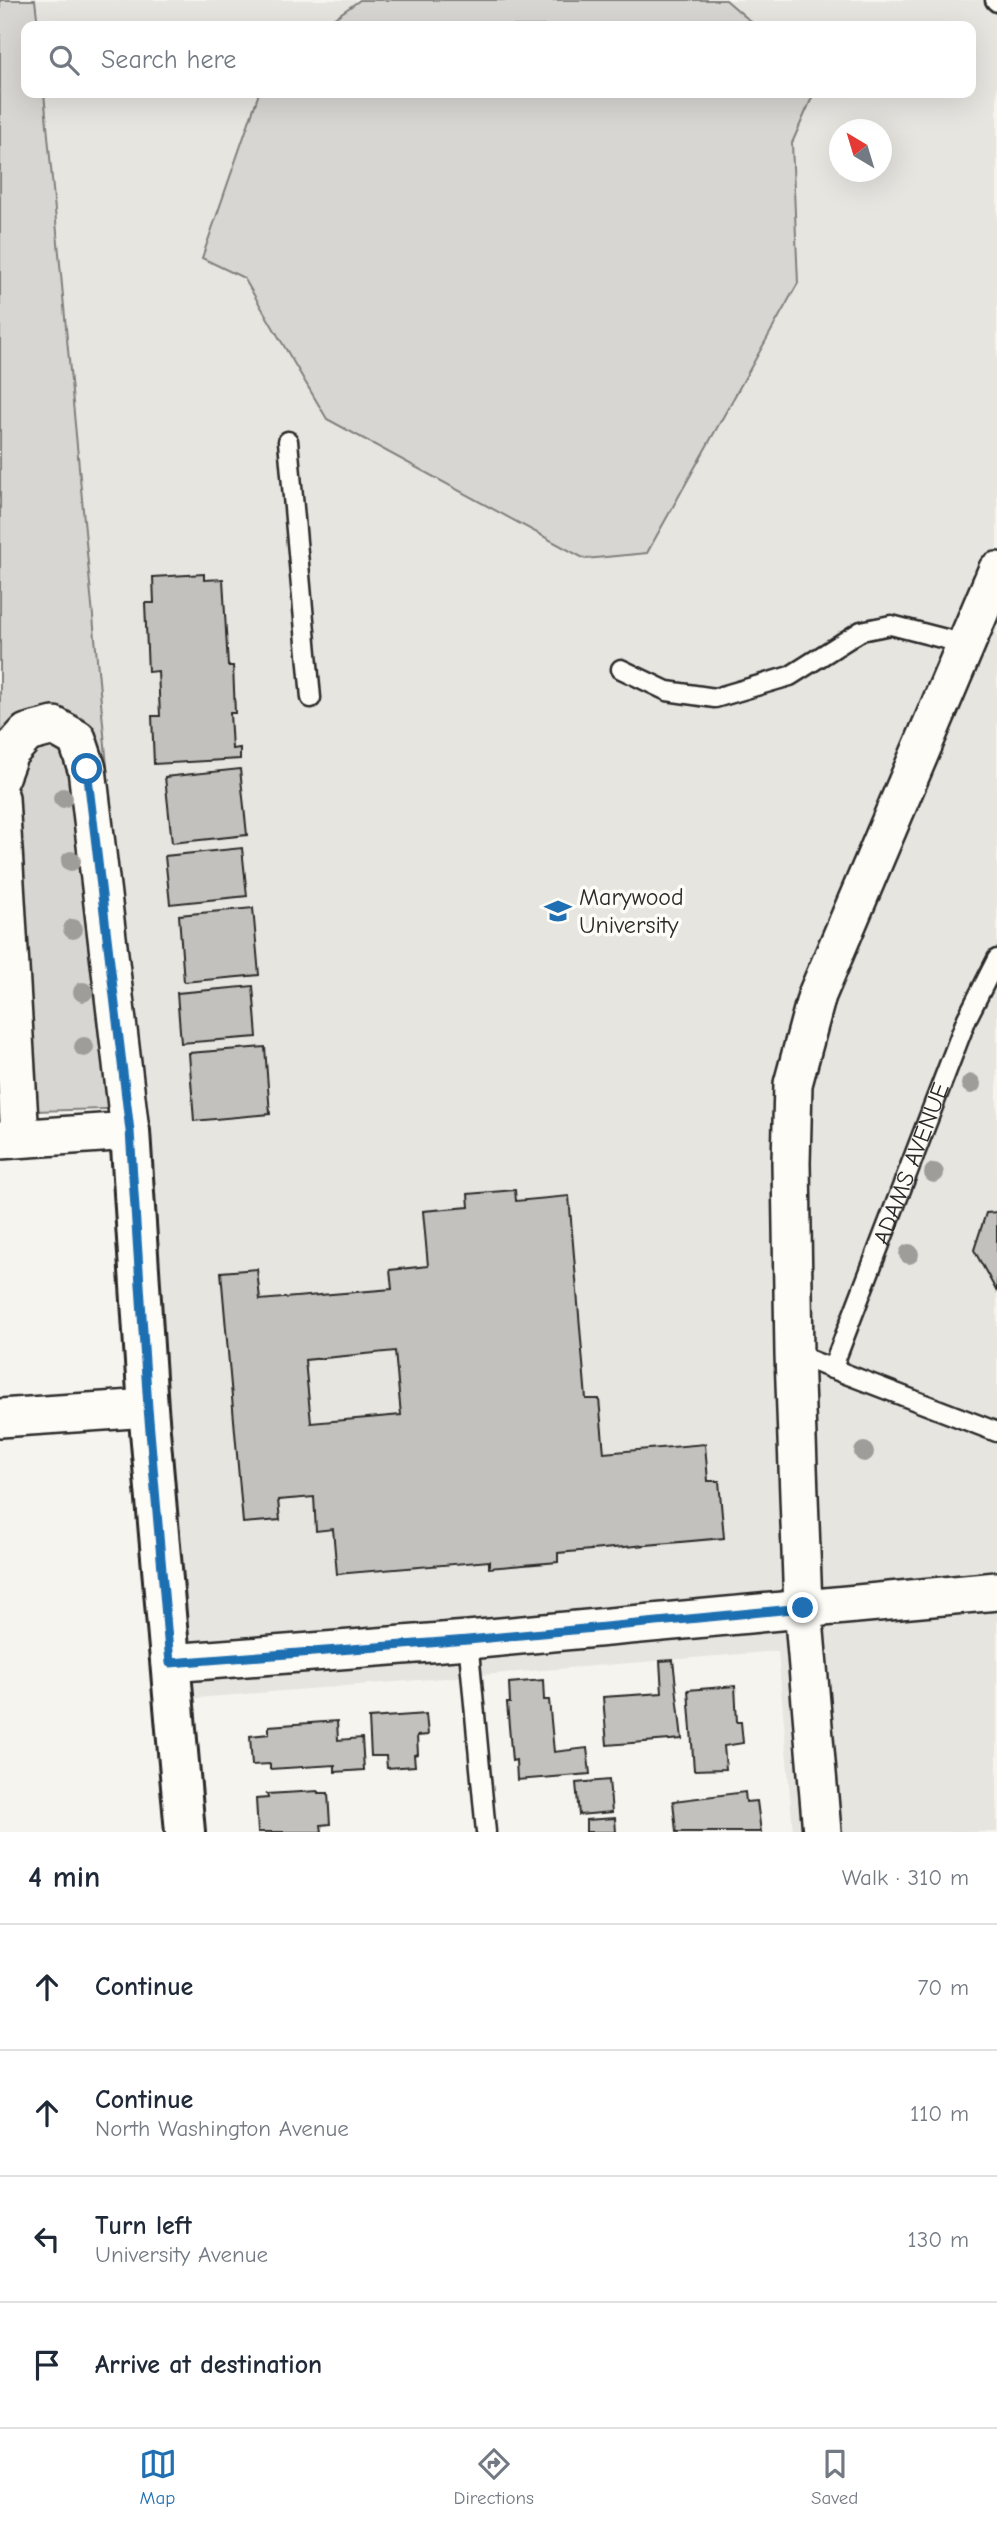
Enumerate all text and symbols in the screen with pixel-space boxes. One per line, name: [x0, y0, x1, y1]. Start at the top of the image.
search box: [21, 21, 976, 98]
icon: search: [45, 41, 83, 79]
text: Search here: [101, 45, 236, 75]
north arrow: [829, 119, 892, 182]
route start: [71, 753, 102, 784]
place label: Marywood University: [579, 883, 684, 939]
school or university icon: Marywood University: [543, 896, 573, 926]
street label: ADAMS AVENUE: [867, 1079, 955, 1249]
route end: [787, 1592, 818, 1623]
text: 4 min: [28, 1860, 100, 1895]
text: Walk · 310 m: [842, 1864, 969, 1891]
icon: ahead: [28, 1968, 66, 2006]
text: Continue: [95, 1972, 193, 2002]
text: 70 m: [917, 1974, 969, 2001]
text: Continue: [95, 2085, 193, 2115]
icon: ahead: [28, 2094, 66, 2132]
text: 110 m: [910, 2100, 969, 2127]
text: North Washington Avenue: [95, 2115, 349, 2142]
text: Turn left: [95, 2211, 192, 2241]
icon: left: [28, 2220, 66, 2258]
text: 130 m: [908, 2226, 969, 2253]
text: University Avenue: [95, 2241, 268, 2268]
icon: arrive: [28, 2346, 66, 2384]
text: Arrive at destination: [95, 2350, 322, 2380]
tab: Map: [139, 2445, 177, 2509]
tab: Directions: [454, 2445, 534, 2509]
tab: Saved: [811, 2445, 858, 2509]

